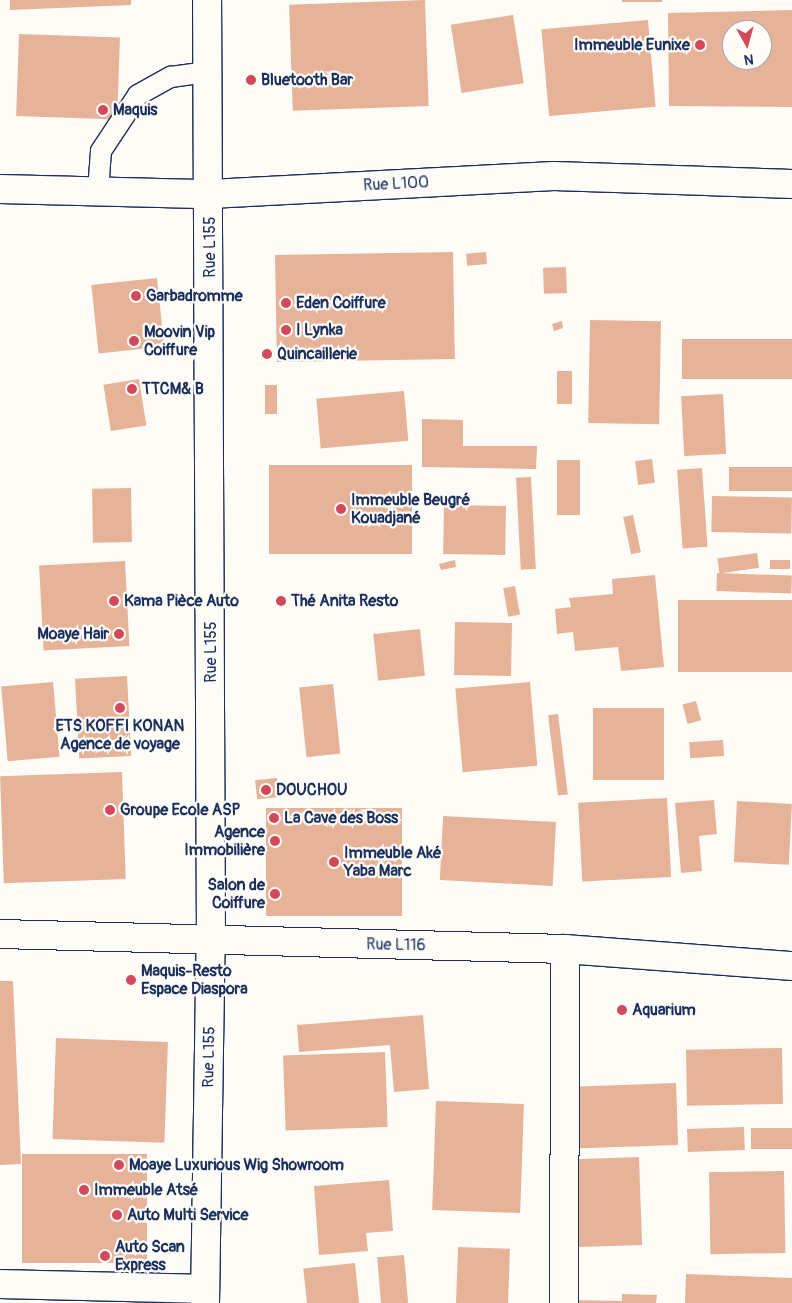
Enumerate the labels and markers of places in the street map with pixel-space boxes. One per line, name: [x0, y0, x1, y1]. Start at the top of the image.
place label: Immeuble Eunixe: [574, 35, 690, 55]
marker: Immeuble Eunixe: [694, 39, 706, 51]
place label: Bluetooth Bar: [261, 70, 353, 90]
marker: Bluetooth Bar: [245, 74, 257, 86]
place label: Maquis: [113, 100, 157, 120]
marker: Maquis: [97, 104, 109, 116]
place label: Garbadromme: [146, 286, 243, 306]
marker: Garbadromme: [130, 290, 142, 302]
place label: Eden Coiffure: [296, 293, 386, 313]
marker: Eden Coiffure: [280, 297, 292, 309]
place label: I Lynka: [296, 320, 343, 340]
place label: Moovin Vip Coiffure: [144, 322, 215, 360]
marker: I Lynka: [280, 324, 292, 336]
marker: Moovin Vip Coiffure: [128, 335, 140, 347]
place label: Quincaillerie: [277, 344, 357, 364]
marker: Quincaillerie: [261, 348, 273, 360]
place label: TTCM& B: [142, 379, 204, 399]
marker: TTCM& B: [126, 383, 138, 395]
place label: Immeuble Beugré Kouadjané: [351, 490, 470, 528]
marker: Immeuble Beugré Kouadjané: [335, 503, 347, 515]
place label: Kama Pièce Auto: [124, 591, 239, 611]
place label: Thé Anita Resto: [291, 591, 398, 611]
marker: Kama Pièce Auto: [108, 595, 120, 607]
marker: Thé Anita Resto: [275, 595, 287, 607]
place label: Moaye Hair: [37, 624, 109, 644]
marker: Moaye Hair: [113, 628, 125, 640]
marker: ETS KOFFI KONAN Agence de voyage: [114, 702, 126, 714]
place label: ETS KOFFI KONAN Agence de voyage: [56, 716, 184, 754]
place label: DOUCHOU: [276, 780, 348, 800]
marker: DOUCHOU: [260, 784, 272, 796]
place label: Groupe Ecole ASP: [120, 800, 240, 820]
marker: Groupe Ecole ASP: [104, 804, 116, 816]
place label: La Cave des Boss: [284, 808, 398, 828]
marker: La Cave des Boss: [268, 812, 280, 824]
place label: Agence Immobilière: [184, 822, 265, 860]
marker: Agence Immobilière: [269, 835, 281, 847]
place label: Immeuble Aké Yaba Marc: [344, 843, 441, 881]
marker: Immeuble Aké Yaba Marc: [328, 856, 340, 868]
place label: Salon de Coiffure: [208, 875, 265, 913]
marker: Salon de Coiffure: [269, 888, 281, 900]
place label: Maquis-Resto Espace Diaspora: [141, 961, 248, 999]
marker: Maquis-Resto Espace Diaspora: [125, 974, 137, 986]
place label: Aquarium: [632, 1000, 696, 1020]
marker: Aquarium: [616, 1004, 628, 1016]
place label: Moaye Luxurious Wig Showroom: [129, 1155, 344, 1175]
marker: Moaye Luxurious Wig Showroom: [113, 1159, 125, 1171]
place label: Immeuble Atsé: [94, 1180, 198, 1200]
marker: Immeuble Atsé: [78, 1184, 90, 1196]
place label: Auto Multi Service: [127, 1205, 248, 1225]
marker: Auto Multi Service: [111, 1209, 123, 1221]
place label: Auto Scan Express: [115, 1237, 185, 1275]
marker: Auto Scan Express: [99, 1250, 111, 1262]

